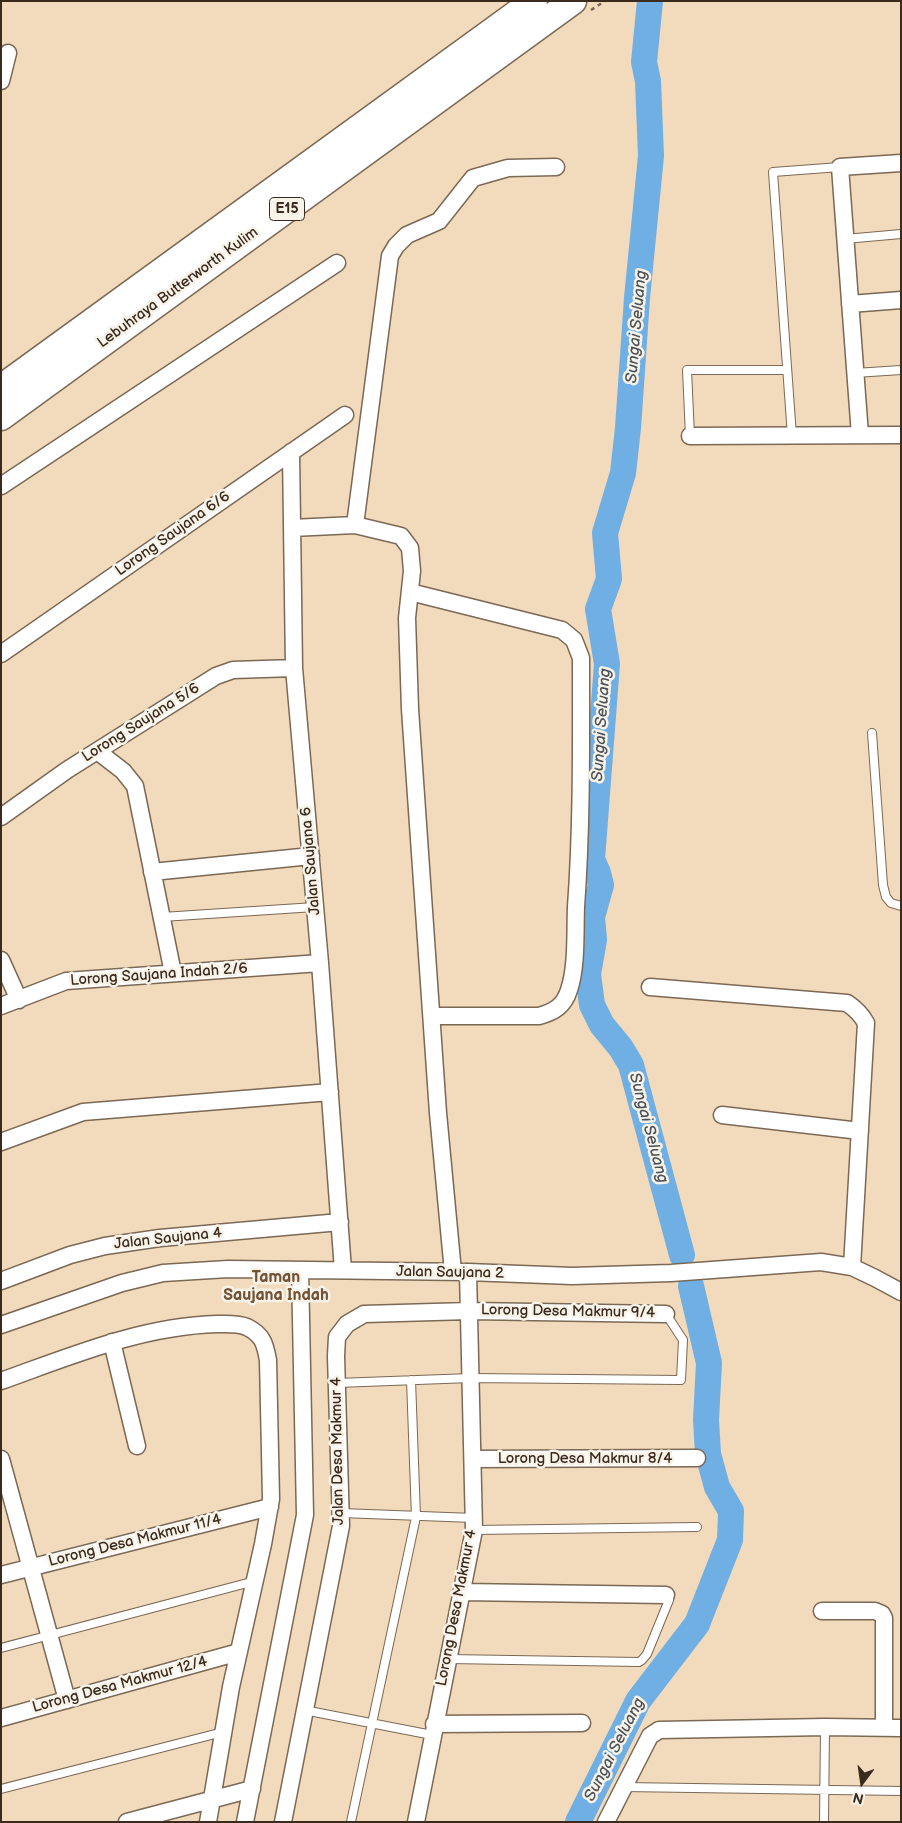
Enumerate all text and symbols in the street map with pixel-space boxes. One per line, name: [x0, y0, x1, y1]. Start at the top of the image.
road number: E15: [270, 198, 304, 220]
street label: Lebuhraya Butterworth Kulim: [94, 224, 262, 352]
water label: Sungai Seluang: [622, 270, 652, 384]
street label: Lorong Saujana 6/6: [112, 488, 234, 580]
water label: Sungai Seluang: [588, 668, 616, 782]
street label: Lorong Saujana 5/6: [79, 680, 203, 766]
street label: Jalan Saujana 6: [297, 806, 325, 916]
street label: Lorong Saujana Indah 2/6: [70, 960, 248, 990]
water label: Sungai Seluang: [624, 1071, 672, 1185]
street label: Jalan Saujana 4: [113, 1224, 223, 1254]
street label: Jalan Saujana 2: [396, 1263, 504, 1283]
district label: Taman Saujana Indah: [223, 1268, 329, 1306]
street label: Lorong Desa Makmur 9/4: [481, 1301, 655, 1323]
street label: Jalan Desa Makmur 4: [328, 1377, 348, 1525]
street label: Lorong Desa Makmur 8/4: [498, 1450, 672, 1468]
street label: Lorong Desa Makmur 11/4: [47, 1511, 223, 1571]
street label: Lorong Desa Makmur 4: [433, 1528, 481, 1688]
street label: Lorong Desa Makmur 12/4: [30, 1653, 210, 1717]
water label: Sungai Seluang: [581, 1695, 649, 1805]
north arrow: [837, 1758, 887, 1808]
text: N: [851, 1789, 865, 1808]

